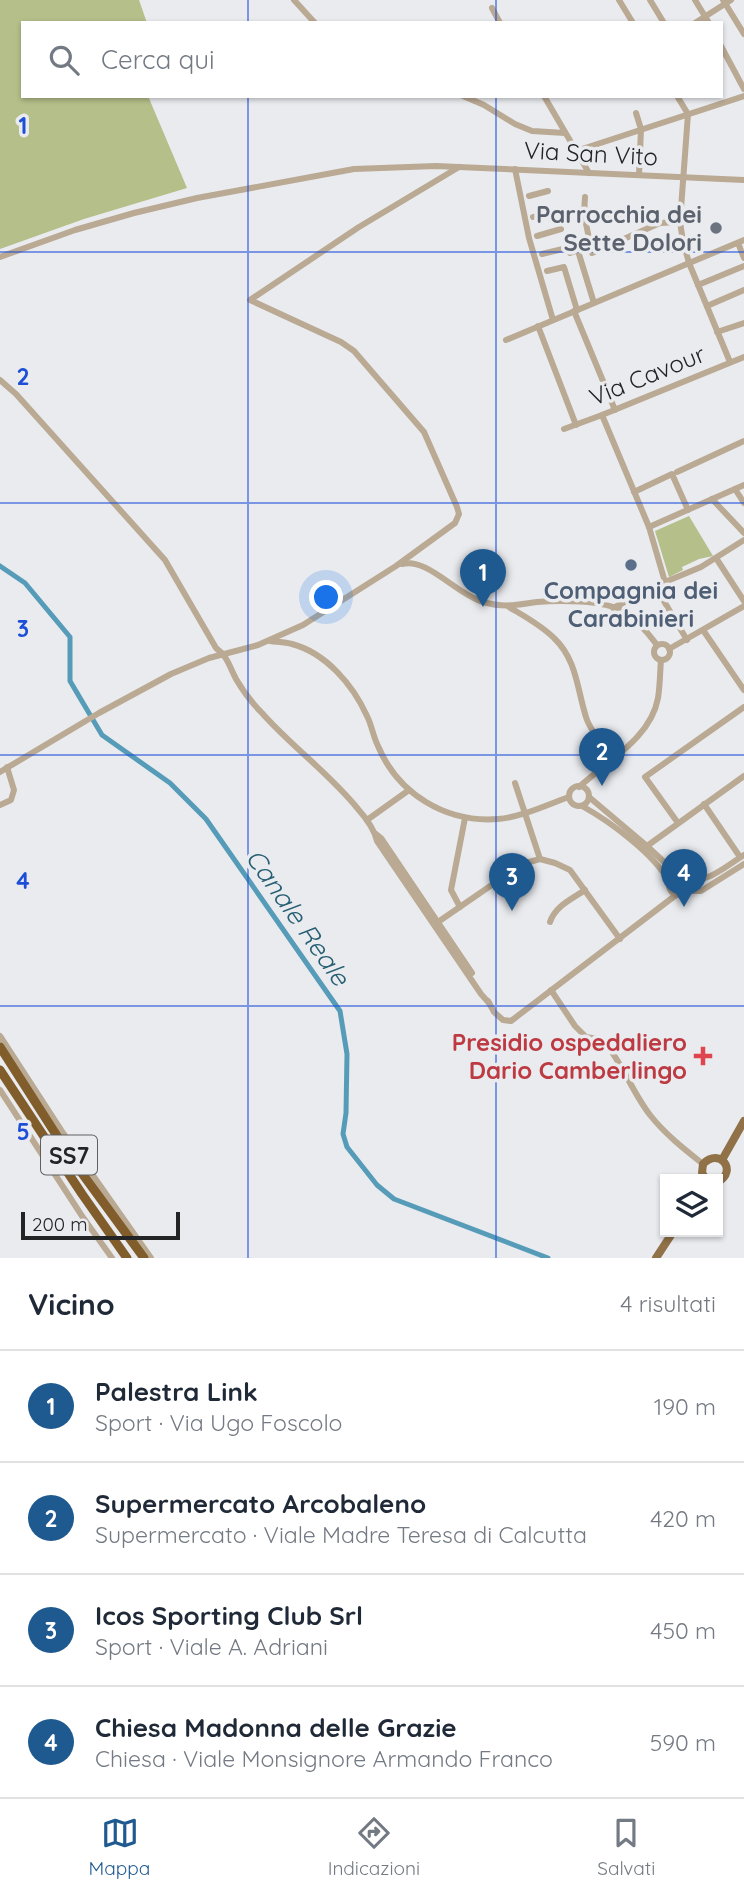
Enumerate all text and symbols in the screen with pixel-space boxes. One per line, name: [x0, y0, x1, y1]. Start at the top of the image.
search box: [21, 21, 723, 98]
icon: search: [45, 41, 83, 79]
text: Cerca qui: [101, 43, 215, 76]
text: 1: [19, 111, 27, 140]
street label: Via San Vito: [523, 135, 659, 171]
place label: Parrocchia dei Sette Dolori: [536, 199, 702, 257]
marker: Parrocchia dei Sette Dolori: [708, 220, 724, 236]
street label: Via Cavour: [585, 338, 709, 412]
text: 2: [16, 362, 30, 391]
pin: 1: [460, 549, 506, 607]
marker: Compagnia dei Carabinieri: [623, 557, 639, 573]
place label: Compagnia dei Carabinieri: [544, 575, 718, 633]
your location: [309, 580, 343, 614]
text: 3: [17, 614, 29, 643]
pin: 2: [579, 728, 625, 786]
water label: Canale Reale: [239, 842, 358, 993]
pin: 4: [661, 849, 707, 907]
pin: 3: [489, 853, 535, 911]
text: 4: [16, 866, 30, 895]
place label: Presidio ospedaliero Dario Camberlingo: [452, 1027, 687, 1085]
marker: Presidio ospedaliero Dario Camberlingo: [693, 1046, 713, 1066]
text: 5: [16, 1117, 30, 1146]
road number: SS7: [41, 1136, 97, 1174]
map controls: [660, 1174, 723, 1237]
button: layers: [660, 1174, 723, 1237]
scale bar: [21, 1209, 180, 1241]
text: 200 m: [32, 1212, 88, 1236]
text: Vicino: [28, 1285, 115, 1323]
text: 4 risultati: [620, 1289, 716, 1318]
text: Palestra Link: [95, 1375, 258, 1408]
text: 1: [47, 1392, 55, 1421]
text: 190 m: [654, 1392, 716, 1421]
text: Sport · Via Ugo Foscolo: [95, 1408, 342, 1437]
text: Supermercato Arcobaleno: [95, 1487, 426, 1520]
text: 2: [44, 1504, 58, 1533]
text: 420 m: [650, 1504, 716, 1533]
text: Supermercato · Viale Madre Teresa di Calcutta: [95, 1520, 587, 1549]
text: Icos Sporting Club Srl: [95, 1599, 363, 1632]
text: 3: [45, 1616, 57, 1645]
text: 450 m: [650, 1616, 716, 1645]
text: Sport · Viale A. Adriani: [95, 1632, 328, 1661]
text: Chiesa Madonna delle Grazie: [95, 1711, 457, 1744]
text: 4: [44, 1728, 58, 1757]
text: 590 m: [650, 1728, 716, 1757]
text: Chiesa · Viale Monsignore Armando Franco: [95, 1744, 553, 1773]
tab: Mappa: [89, 1814, 150, 1880]
tab: Indicazioni: [328, 1814, 420, 1880]
tab: Salvati: [597, 1814, 655, 1880]

